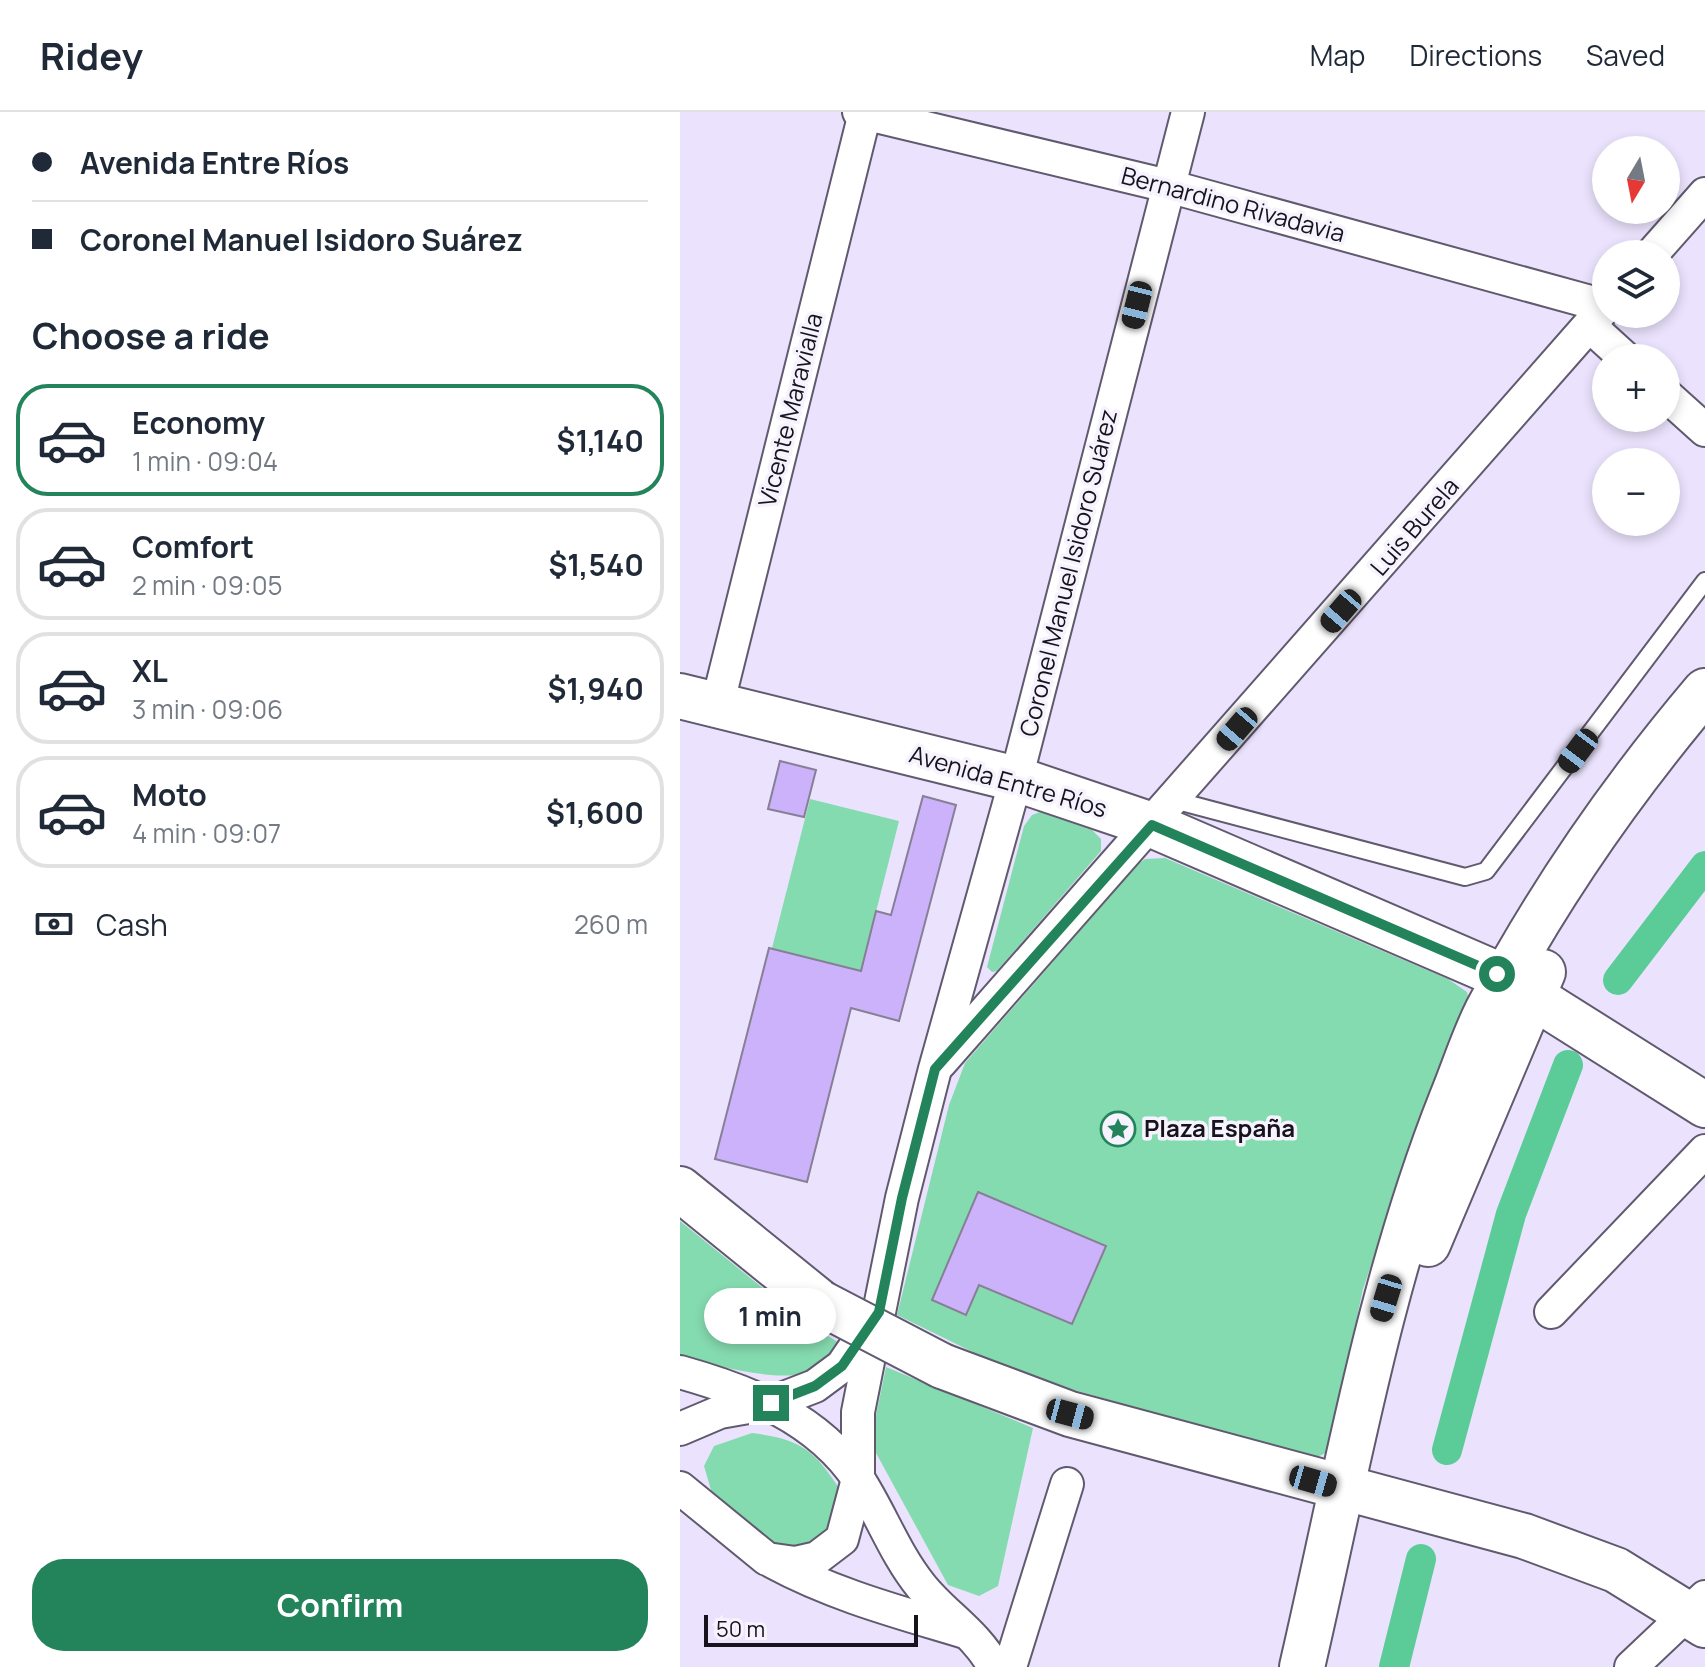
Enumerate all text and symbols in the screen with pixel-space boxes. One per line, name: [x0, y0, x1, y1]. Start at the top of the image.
text: Ridey: [40, 29, 143, 81]
text: Map: [1310, 36, 1365, 74]
text: Directions: [1409, 36, 1542, 74]
text: Saved: [1586, 36, 1665, 74]
north arrow: [1592, 136, 1680, 224]
map controls: [1592, 136, 1680, 536]
text: Avenida Entre Ríos: [80, 142, 349, 183]
street label: Bernardino Rivadavia: [1118, 158, 1349, 249]
text: Coronel Manuel Isidoro Suárez: [80, 219, 523, 260]
button: layers: [1592, 240, 1680, 328]
car: [1120, 279, 1154, 331]
street label: Vicente Maravialla: [750, 309, 830, 510]
text: Choose a ride: [32, 311, 270, 360]
button: +: [1592, 344, 1680, 432]
text: Economy: [132, 402, 265, 443]
icon: car: [36, 404, 108, 476]
street label: Coronel Manuel Isidoro Suárez: [1011, 406, 1124, 740]
text: $1,140: [557, 420, 644, 461]
text: 1 min · 09:04: [132, 443, 278, 479]
button: −: [1592, 448, 1680, 536]
street label: Luis Burela: [1362, 470, 1466, 582]
text: Comfort: [132, 526, 254, 567]
icon: car: [36, 528, 108, 600]
text: $1,540: [549, 544, 644, 585]
text: 2 min · 09:05: [132, 567, 283, 603]
car: [1316, 585, 1366, 637]
text: XL: [132, 650, 168, 691]
icon: car: [36, 652, 108, 724]
text: $1,940: [547, 668, 644, 709]
text: 3 min · 09:06: [132, 691, 283, 727]
car: [1212, 703, 1262, 755]
car: [1554, 725, 1602, 777]
street label: Avenida Entre Ríos: [906, 737, 1111, 825]
text: Moto: [132, 774, 207, 815]
icon: car: [36, 776, 108, 848]
text: $1,600: [546, 792, 644, 833]
text: 4 min · 09:07: [132, 815, 281, 851]
icon: cash: [32, 902, 76, 946]
text: Cash: [96, 904, 168, 945]
text: 260 m: [574, 906, 648, 942]
route start: [1479, 956, 1515, 992]
place icon: Plaza España: [1099, 1110, 1137, 1148]
place label: Plaza España: [1144, 1111, 1295, 1144]
car: [1368, 1272, 1404, 1324]
callout: 1 min: [705, 1287, 837, 1343]
text: 1 min: [738, 1298, 802, 1334]
route end: [753, 1385, 789, 1421]
car: [1044, 1396, 1096, 1432]
car: [1287, 1463, 1339, 1499]
button: Confirm: [32, 1559, 648, 1651]
scale bar: [704, 1611, 918, 1647]
text: 50 m: [716, 1614, 765, 1644]

